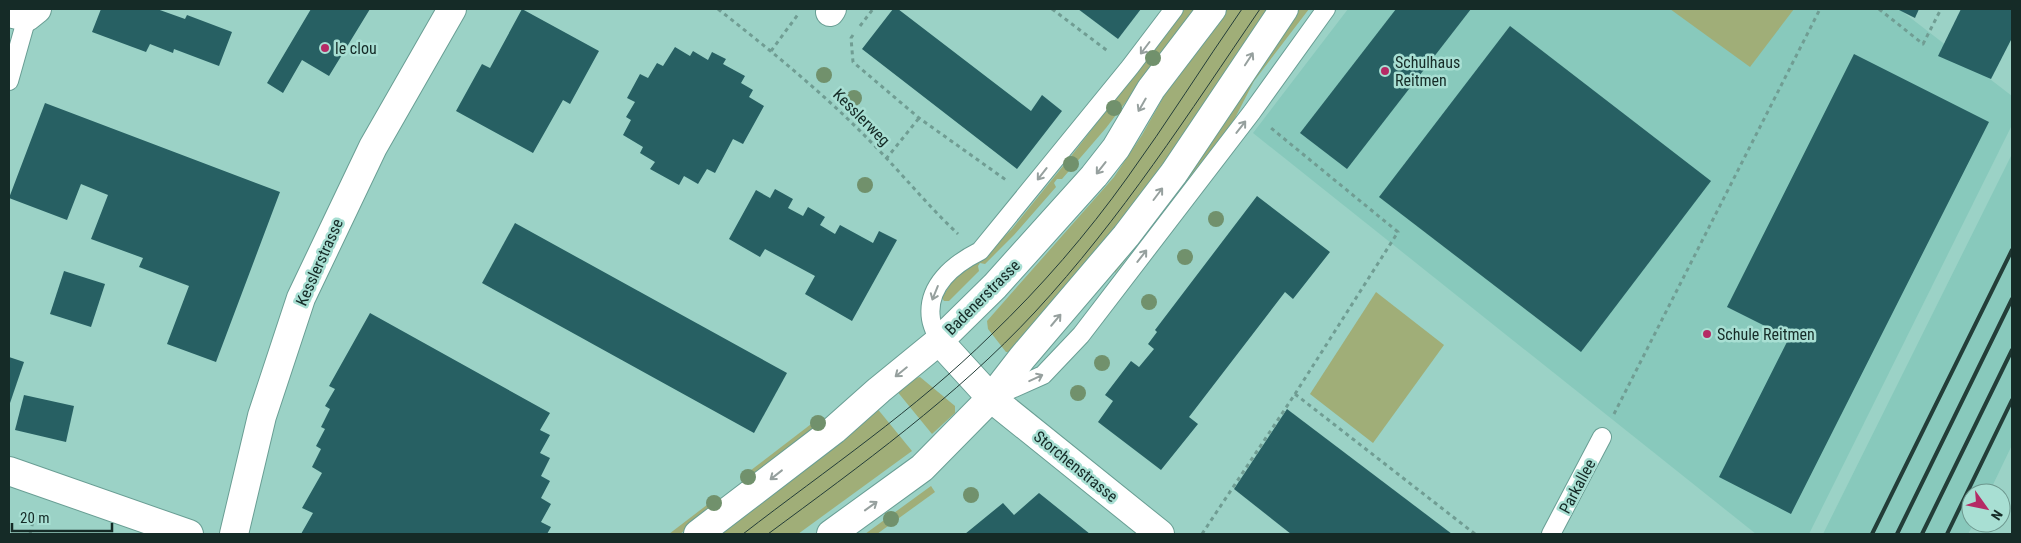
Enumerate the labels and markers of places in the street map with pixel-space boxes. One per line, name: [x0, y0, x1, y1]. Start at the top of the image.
place label: le clou: [335, 39, 377, 58]
marker: le clou: [319, 42, 331, 54]
place label: Schulhaus Reitmen: [1395, 53, 1460, 90]
marker: Schulhaus Reitmen: [1379, 65, 1391, 77]
place label: Schule Reitmen: [1717, 325, 1815, 344]
marker: Schule Reitmen: [1701, 328, 1713, 340]

